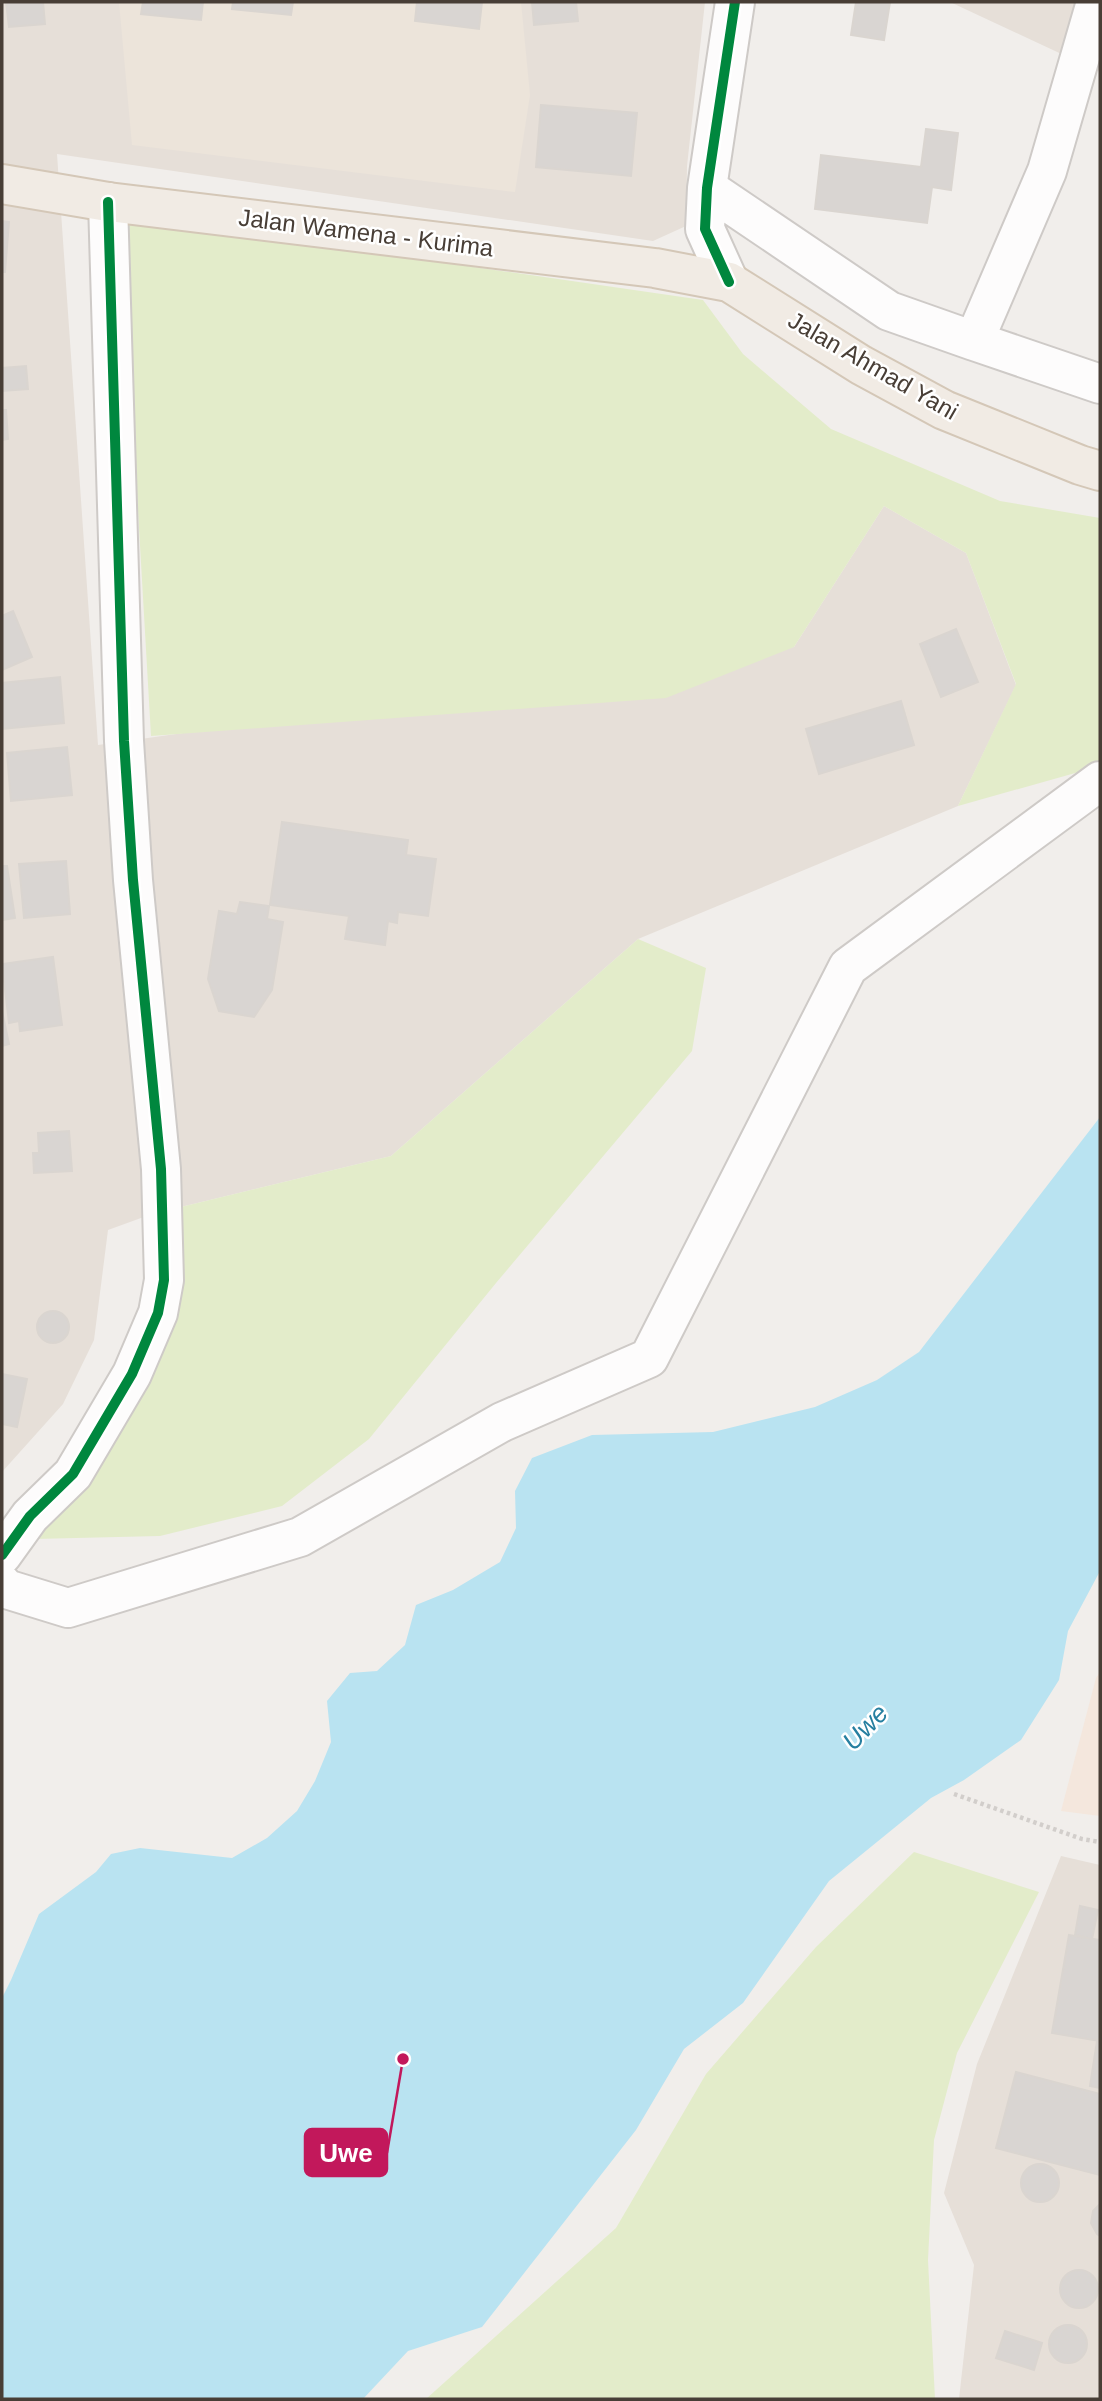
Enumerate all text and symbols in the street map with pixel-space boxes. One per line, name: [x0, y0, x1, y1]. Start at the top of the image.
street label: Jalan Wamena - Kurima: [237, 203, 496, 262]
street label: Jalan Ahmad Yani: [784, 306, 963, 425]
water label: Uwe: [836, 1698, 894, 1756]
callout: Uwe: [305, 2129, 387, 2176]
text: Uwe: [319, 2138, 373, 2168]

